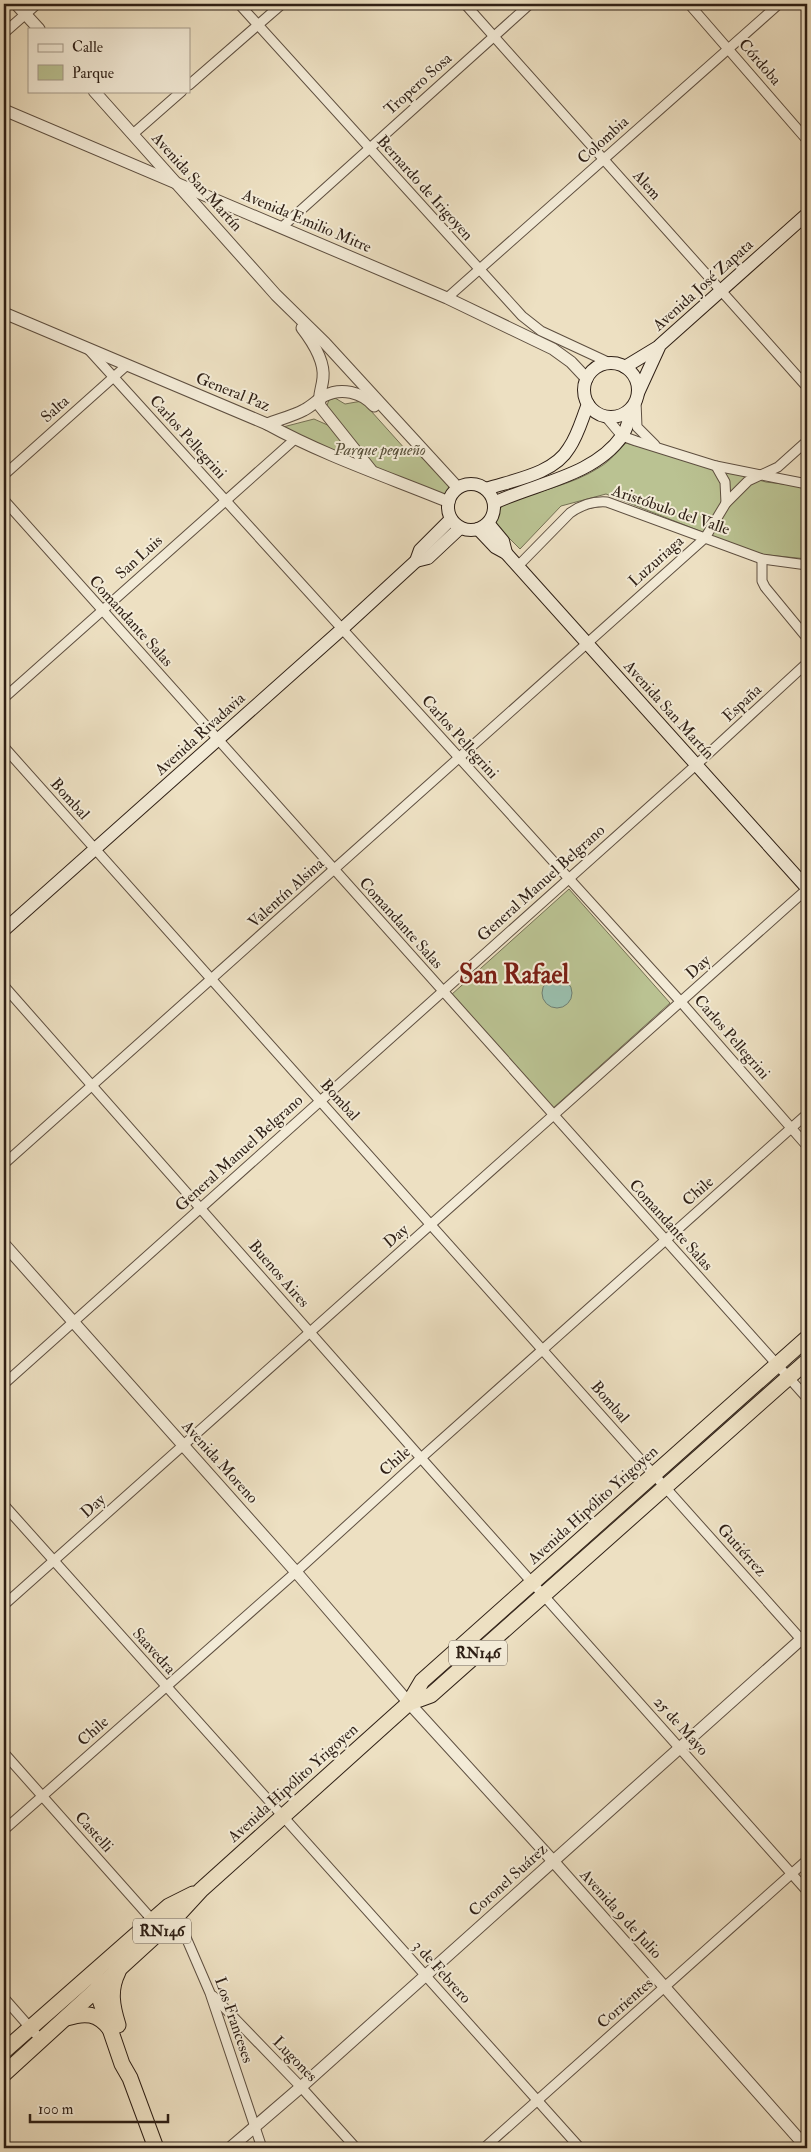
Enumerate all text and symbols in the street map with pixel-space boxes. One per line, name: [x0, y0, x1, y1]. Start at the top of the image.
legend: [28, 28, 190, 92]
street label: Córdoba: [734, 35, 786, 90]
text: Calle: [72, 38, 103, 57]
street label: Tropero Sosa: [380, 48, 457, 120]
text: Parque: [72, 64, 114, 83]
street label: Colombia: [573, 112, 633, 168]
street label: Avenida San Martín: [147, 128, 247, 236]
street label: Bernardo de Irigoyen: [372, 131, 478, 245]
street label: Alem: [628, 165, 666, 204]
street label: Avenida Emilio Mitre: [238, 184, 375, 257]
street label: Avenida José Zapata: [648, 234, 758, 337]
street label: General Paz: [193, 368, 273, 416]
street label: Salta: [37, 391, 74, 427]
street label: Carlos Pellegrini: [145, 391, 231, 483]
park label: Parque pequeño: [333, 440, 426, 460]
street label: Aristóbulo del Valle: [609, 480, 733, 540]
street label: San Luis: [111, 531, 167, 583]
street label: Luzuriaga: [624, 531, 688, 591]
street label: Comandante Salas: [85, 571, 177, 671]
street label: Avenida San Martín: [619, 656, 719, 764]
street label: España: [718, 680, 767, 727]
street label: Avenida Rivadavia: [150, 688, 250, 780]
street label: Carlos Pellegrini: [417, 691, 503, 783]
street label: Bombal: [46, 774, 94, 824]
street label: General Manuel Belgrano: [473, 820, 609, 946]
street label: Valentín Alsina: [244, 853, 328, 932]
street label: Comandante Salas: [355, 873, 447, 973]
street label: Day: [681, 950, 715, 983]
district label: San Rafael: [459, 959, 569, 991]
street label: Carlos Pellegrini: [690, 991, 774, 1083]
street label: Bombal: [316, 1075, 364, 1125]
street label: General Manuel Belgrano: [171, 1090, 307, 1216]
street label: Chile: [678, 1172, 718, 1210]
street label: Comandante Salas: [625, 1175, 717, 1275]
street label: Day: [379, 1219, 413, 1252]
street label: Buenos Aires: [244, 1236, 314, 1312]
street label: Bombal: [586, 1377, 634, 1427]
street label: Avenida Moreno: [177, 1416, 263, 1508]
street label: Avenida Hipólito Yrigoyen: [523, 1441, 663, 1570]
street label: Chile: [375, 1442, 415, 1480]
street label: Day: [76, 1489, 110, 1522]
street label: Gutiérrez: [713, 1520, 771, 1581]
street label: Saavedra: [128, 1624, 180, 1679]
road number: RN146: [449, 1640, 507, 1666]
street label: 25 de Mayo: [649, 1692, 713, 1760]
street label: Chile: [73, 1712, 113, 1750]
street label: Avenida Hipólito Yrigoyen: [223, 1719, 363, 1848]
street label: Castelli: [70, 1807, 118, 1857]
street label: Coronel Suárez: [464, 1839, 552, 1921]
street label: Avenida 9 de Julio: [574, 1864, 667, 1964]
road number: RN146: [133, 1918, 191, 1944]
street label: 3 de Febrero: [409, 1936, 476, 2008]
street label: Corrientes: [593, 1973, 657, 2033]
street label: Los Franceses: [210, 1974, 258, 2066]
street label: Lugones: [268, 2032, 322, 2086]
scale bar: [30, 2092, 168, 2124]
text: 100 m: [38, 2100, 74, 2119]

